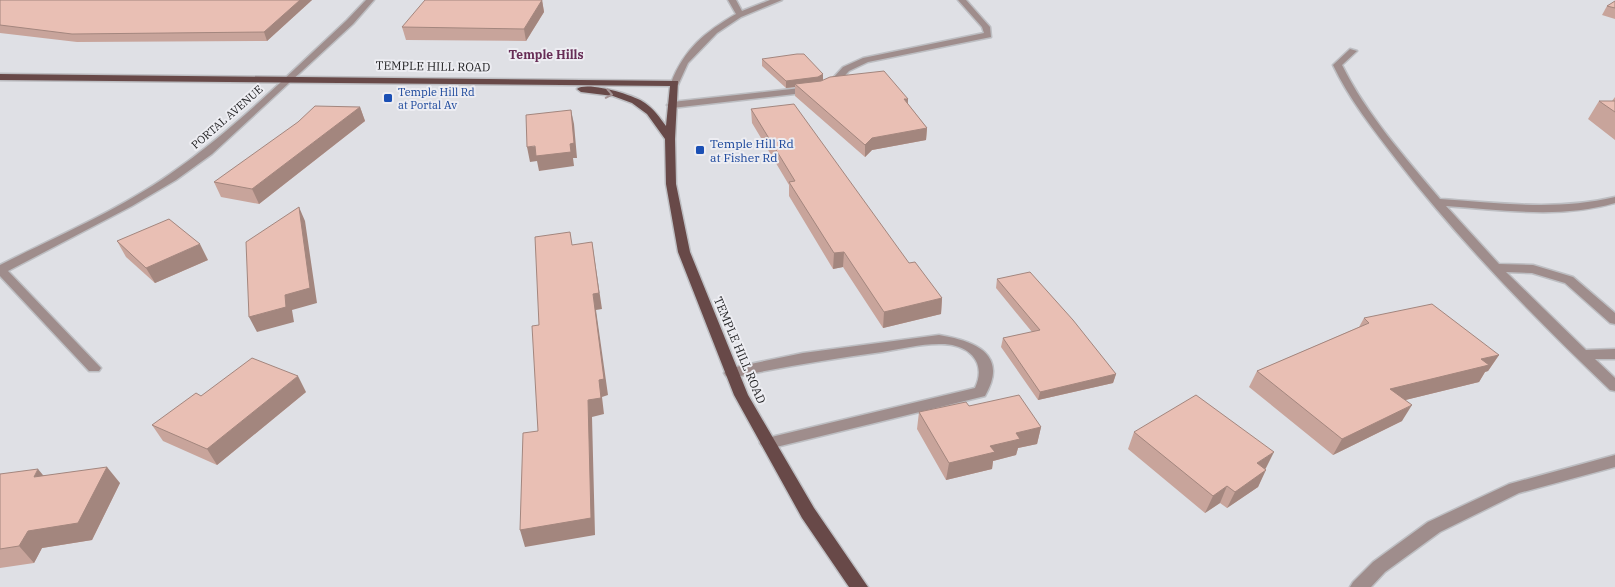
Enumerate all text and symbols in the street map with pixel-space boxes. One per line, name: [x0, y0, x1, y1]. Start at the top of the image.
district label: Temple Hills: [508, 47, 584, 62]
street label: TEMPLE HILL ROAD: [376, 58, 490, 74]
street label: PORTAL AVENUE: [188, 82, 266, 152]
place label: Temple Hill Rd at Portal Av: [398, 85, 475, 112]
one-way arrow: [605, 89, 614, 99]
marker: Temple Hill Rd at Portal Av: [382, 92, 394, 104]
place label: Temple Hill Rd at Fisher Rd: [710, 136, 794, 165]
marker: Temple Hill Rd at Fisher Rd: [694, 144, 706, 156]
street label: TEMPLE HILL ROAD: [711, 294, 769, 406]

